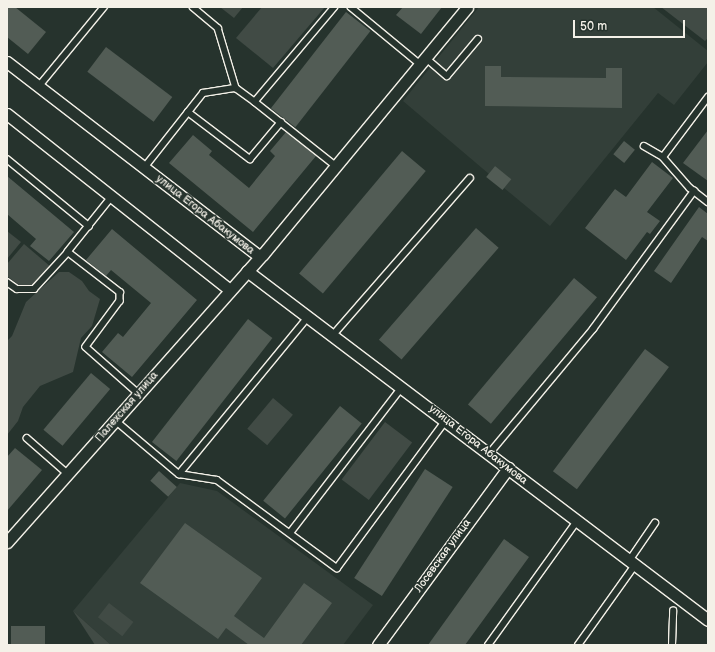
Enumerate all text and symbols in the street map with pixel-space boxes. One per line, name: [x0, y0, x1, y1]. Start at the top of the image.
scale bar: [575, 12, 687, 38]
text: 50 m: [580, 19, 607, 34]
street label: улица Егора Абакумова: [153, 172, 257, 258]
street label: Палехская улица: [93, 369, 161, 445]
street label: улица Егора Абакумова: [426, 402, 530, 488]
street label: Лосевская улица: [412, 517, 474, 595]

